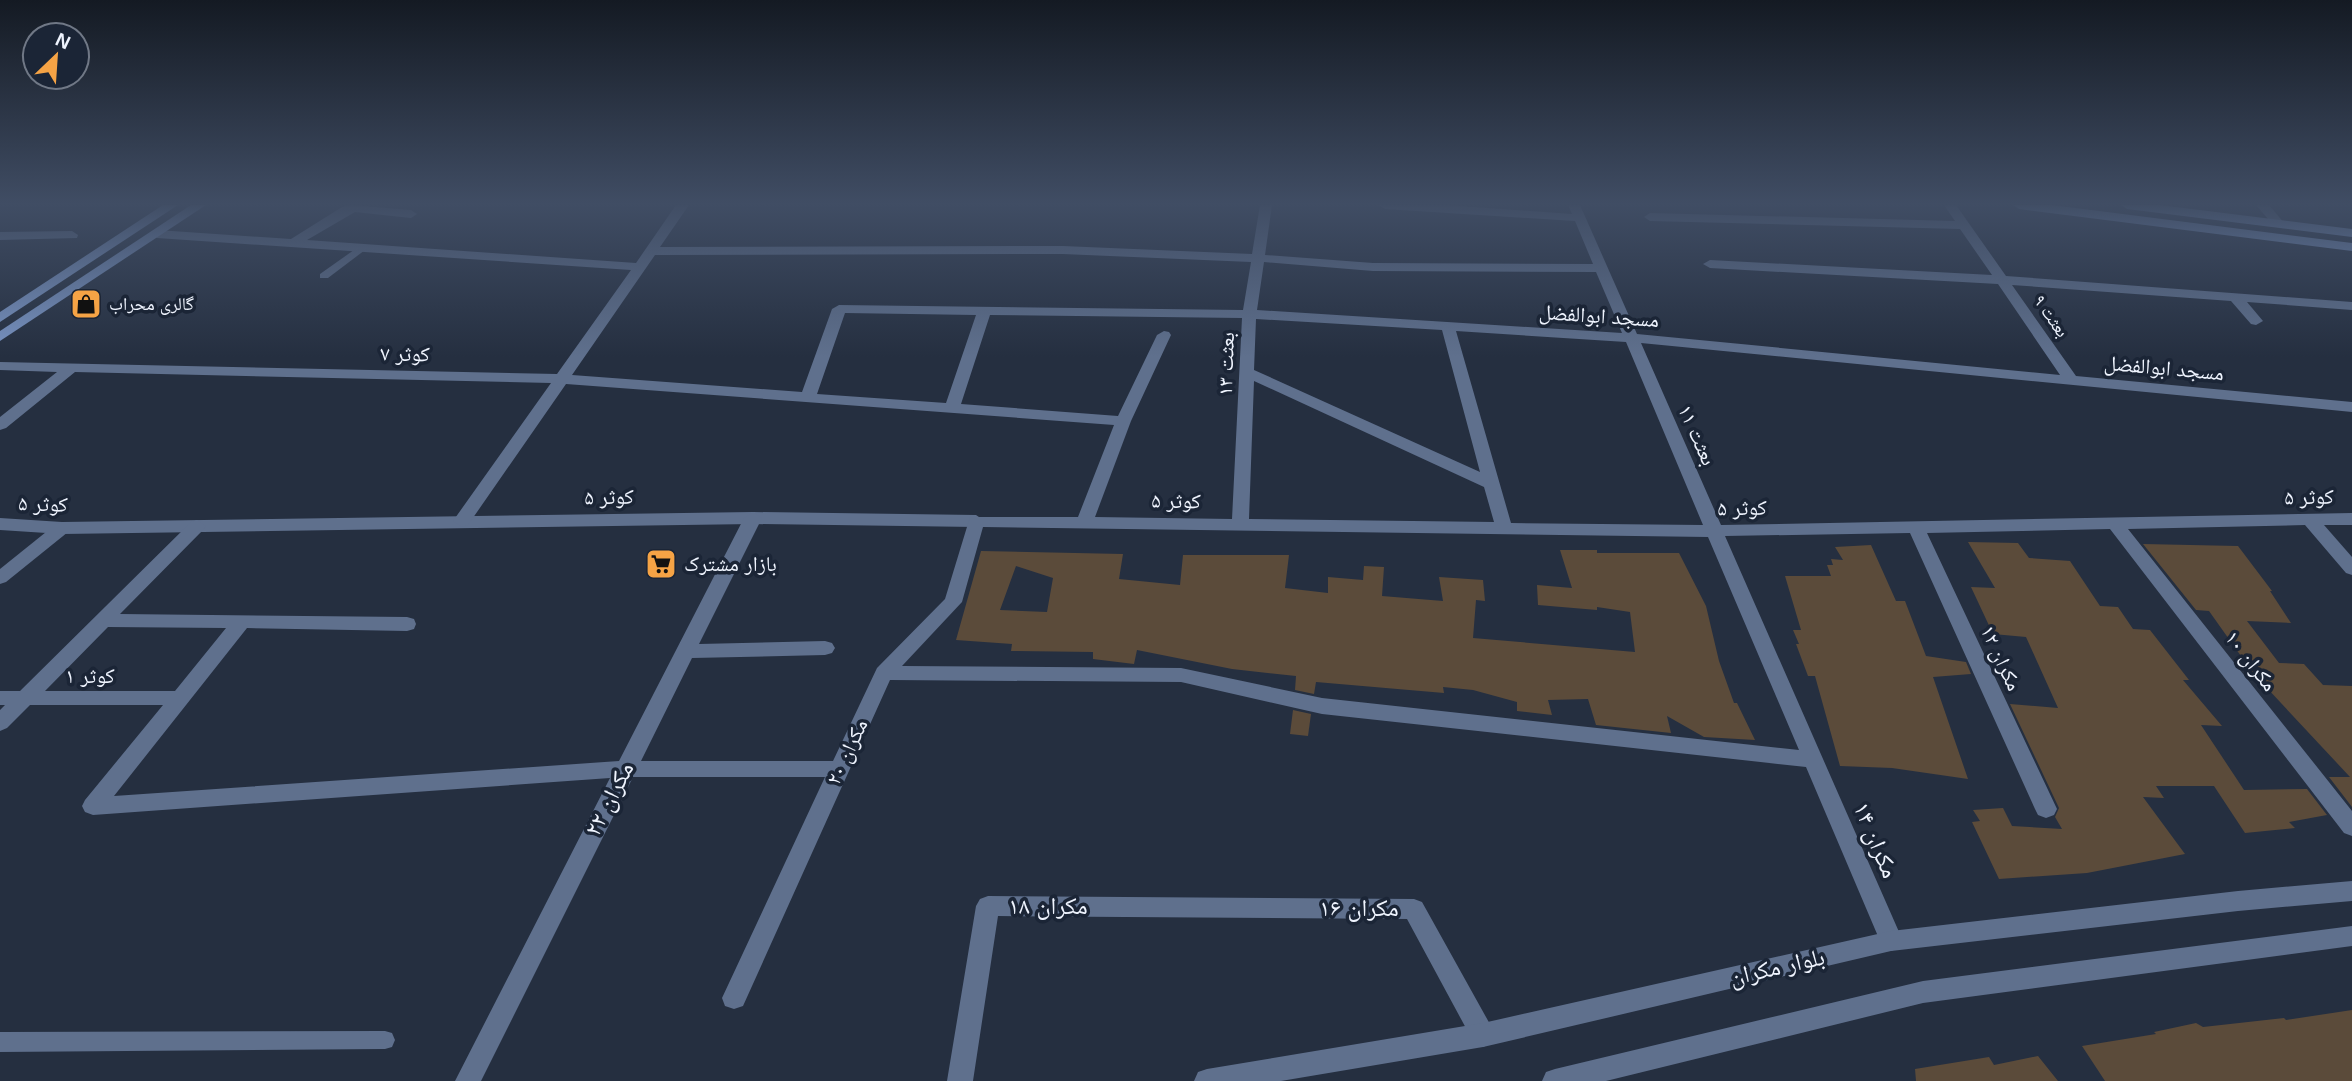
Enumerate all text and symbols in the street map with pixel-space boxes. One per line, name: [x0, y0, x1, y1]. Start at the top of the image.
north arrow: [21, 21, 91, 91]
text: N: [52, 29, 74, 53]
shop icon: گالری محراب: [69, 287, 103, 321]
street label: بعثت ۹: [2029, 291, 2073, 341]
place label: گالری محراب: [109, 294, 194, 315]
street label: مسجد ابوالفضل: [1538, 300, 1660, 333]
street label: بعثت ۱۳: [1213, 332, 1239, 396]
street label: کوثر ۷: [380, 342, 430, 365]
street label: مسجد ابوالفضل: [2103, 351, 2225, 386]
street label: بعثت ۱۱: [1673, 401, 1721, 469]
street label: کوثر ۵: [584, 485, 634, 508]
street label: کوثر ۵: [2284, 485, 2334, 508]
street label: کوثر ۵: [1151, 489, 1201, 512]
street label: کوثر ۵: [18, 491, 68, 516]
street label: کوثر ۵: [1717, 496, 1767, 519]
supermarket icon: بازار مشترک: [644, 547, 678, 581]
place label: بازار مشترک: [684, 552, 777, 576]
street label: مکران ۱۲: [1975, 621, 2027, 695]
street label: مکران ۱۰: [2220, 626, 2282, 696]
street label: کوثر ۱: [65, 664, 115, 687]
street label: مکران ۲۰: [821, 715, 873, 789]
street label: مکران ۲۲: [578, 757, 640, 841]
street label: مکران ۱۴: [1848, 798, 1904, 882]
street label: مکران ۱۸: [1008, 892, 1088, 920]
street label: مکران ۱۶: [1319, 894, 1399, 922]
street label: بلوار مکران: [1727, 942, 1827, 992]

